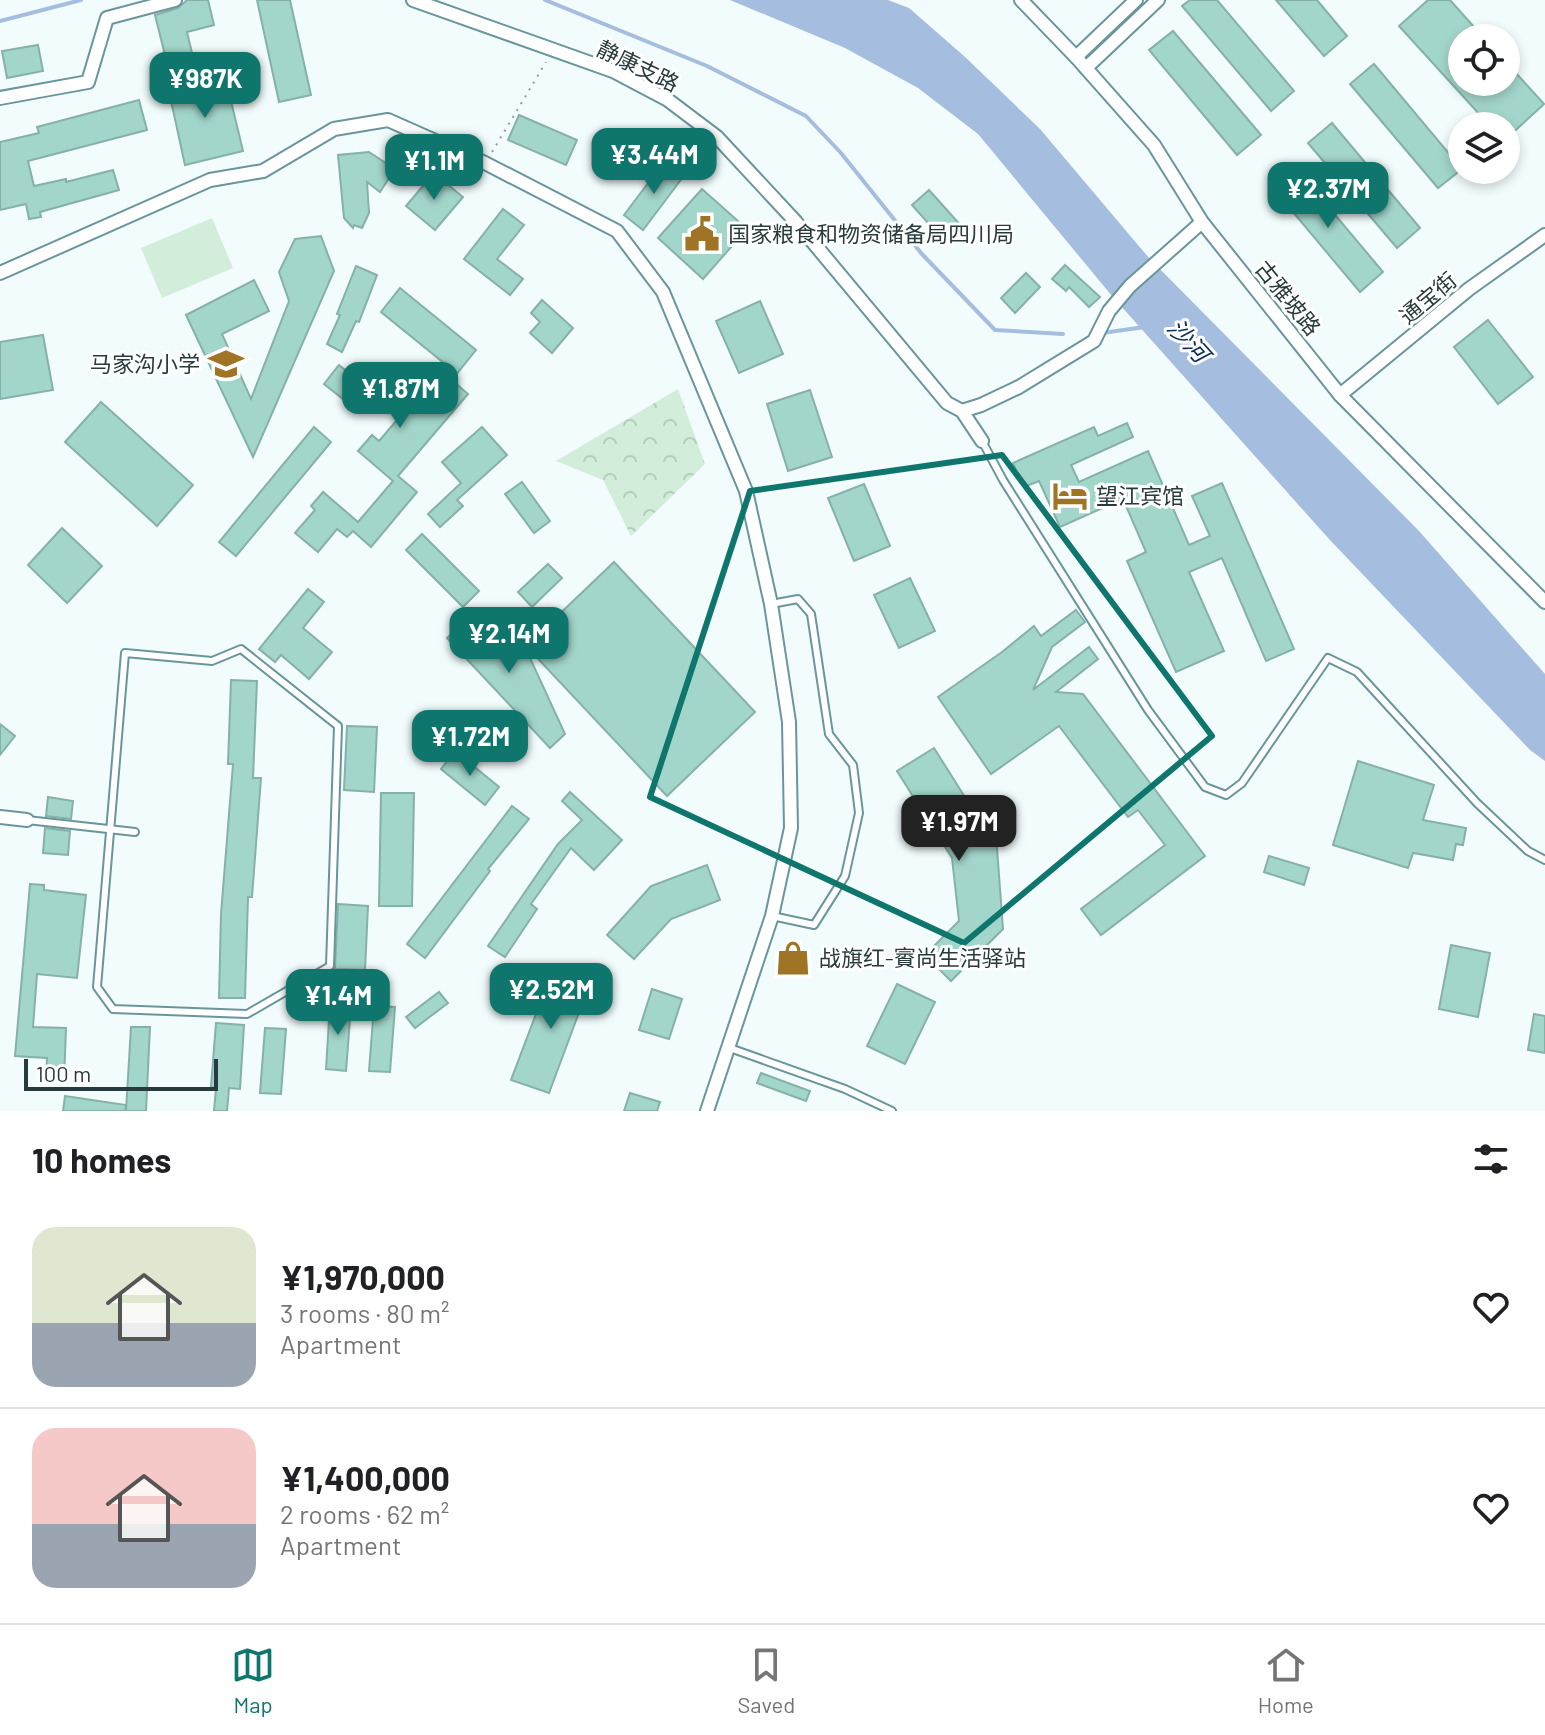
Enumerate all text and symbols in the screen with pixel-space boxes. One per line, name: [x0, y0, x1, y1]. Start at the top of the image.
map controls: [1448, 24, 1520, 184]
button: locate: [1448, 24, 1520, 96]
street label: 静康支路: [593, 34, 684, 96]
pin: ¥987K: [149, 52, 261, 120]
text: ¥987K: [168, 62, 242, 93]
button: layers: [1448, 112, 1520, 184]
pin: ¥3.44M: [589, 128, 719, 196]
pin: ¥1.1M: [378, 134, 490, 202]
text: ¥3.44M: [610, 138, 698, 169]
text: ¥1.1M: [403, 144, 465, 175]
pin: ¥2.37M: [1263, 162, 1393, 230]
text: ¥2.37M: [1286, 172, 1370, 203]
public building icon: 国家粮食和物资储备局四川局: [683, 215, 721, 253]
place label: 国家粮食和物资储备局四川局: [728, 220, 1014, 246]
street label: 古雅坡路: [1251, 255, 1327, 340]
street label: 通宝街: [1394, 266, 1461, 328]
water label: 沙河: [1162, 312, 1219, 371]
school or university icon: 马家沟小学: [207, 345, 245, 383]
place label: 马家沟小学: [90, 350, 200, 376]
pin: ¥1.87M: [335, 362, 465, 430]
text: ¥1.87M: [360, 372, 440, 403]
hotel icon: 望江宾馆: [1051, 477, 1089, 515]
place label: 望江宾馆: [1096, 482, 1184, 508]
pin: ¥2.14M: [444, 607, 574, 675]
text: ¥2.14M: [468, 617, 550, 648]
pin: ¥1.72M: [405, 710, 535, 778]
text: ¥1.72M: [430, 720, 510, 751]
pin: ¥1.97M: [894, 795, 1024, 863]
text: ¥1.97M: [919, 805, 999, 836]
shop icon: 战旗红-賨尚生活驿站: [774, 939, 812, 977]
place label: 战旗红-賨尚生活驿站: [819, 944, 1026, 970]
pin: ¥2.52M: [486, 963, 616, 1031]
pin: ¥1.4M: [282, 969, 394, 1037]
text: ¥2.52M: [508, 973, 594, 1004]
text: ¥1.4M: [304, 979, 372, 1010]
scale bar: [24, 1055, 218, 1091]
text: 100 m: [36, 1060, 91, 1086]
icon: filters: [1469, 1137, 1513, 1181]
text: 10 homes: [32, 1139, 171, 1180]
text: ¥1,970,000: [280, 1256, 445, 1297]
icon: home: [96, 1259, 192, 1355]
icon: heart: [1469, 1285, 1513, 1329]
text: 3 rooms · 80 m²: [280, 1297, 450, 1328]
text: Apartment: [280, 1328, 401, 1359]
text: ¥1,400,000: [280, 1457, 450, 1498]
icon: home: [96, 1460, 192, 1556]
icon: heart: [1469, 1486, 1513, 1530]
text: 2 rooms · 62 m²: [280, 1498, 449, 1529]
text: Apartment: [280, 1529, 401, 1560]
tab: Map: [231, 1643, 275, 1717]
tab: Saved: [738, 1643, 795, 1717]
tab: Home: [1258, 1643, 1314, 1717]

